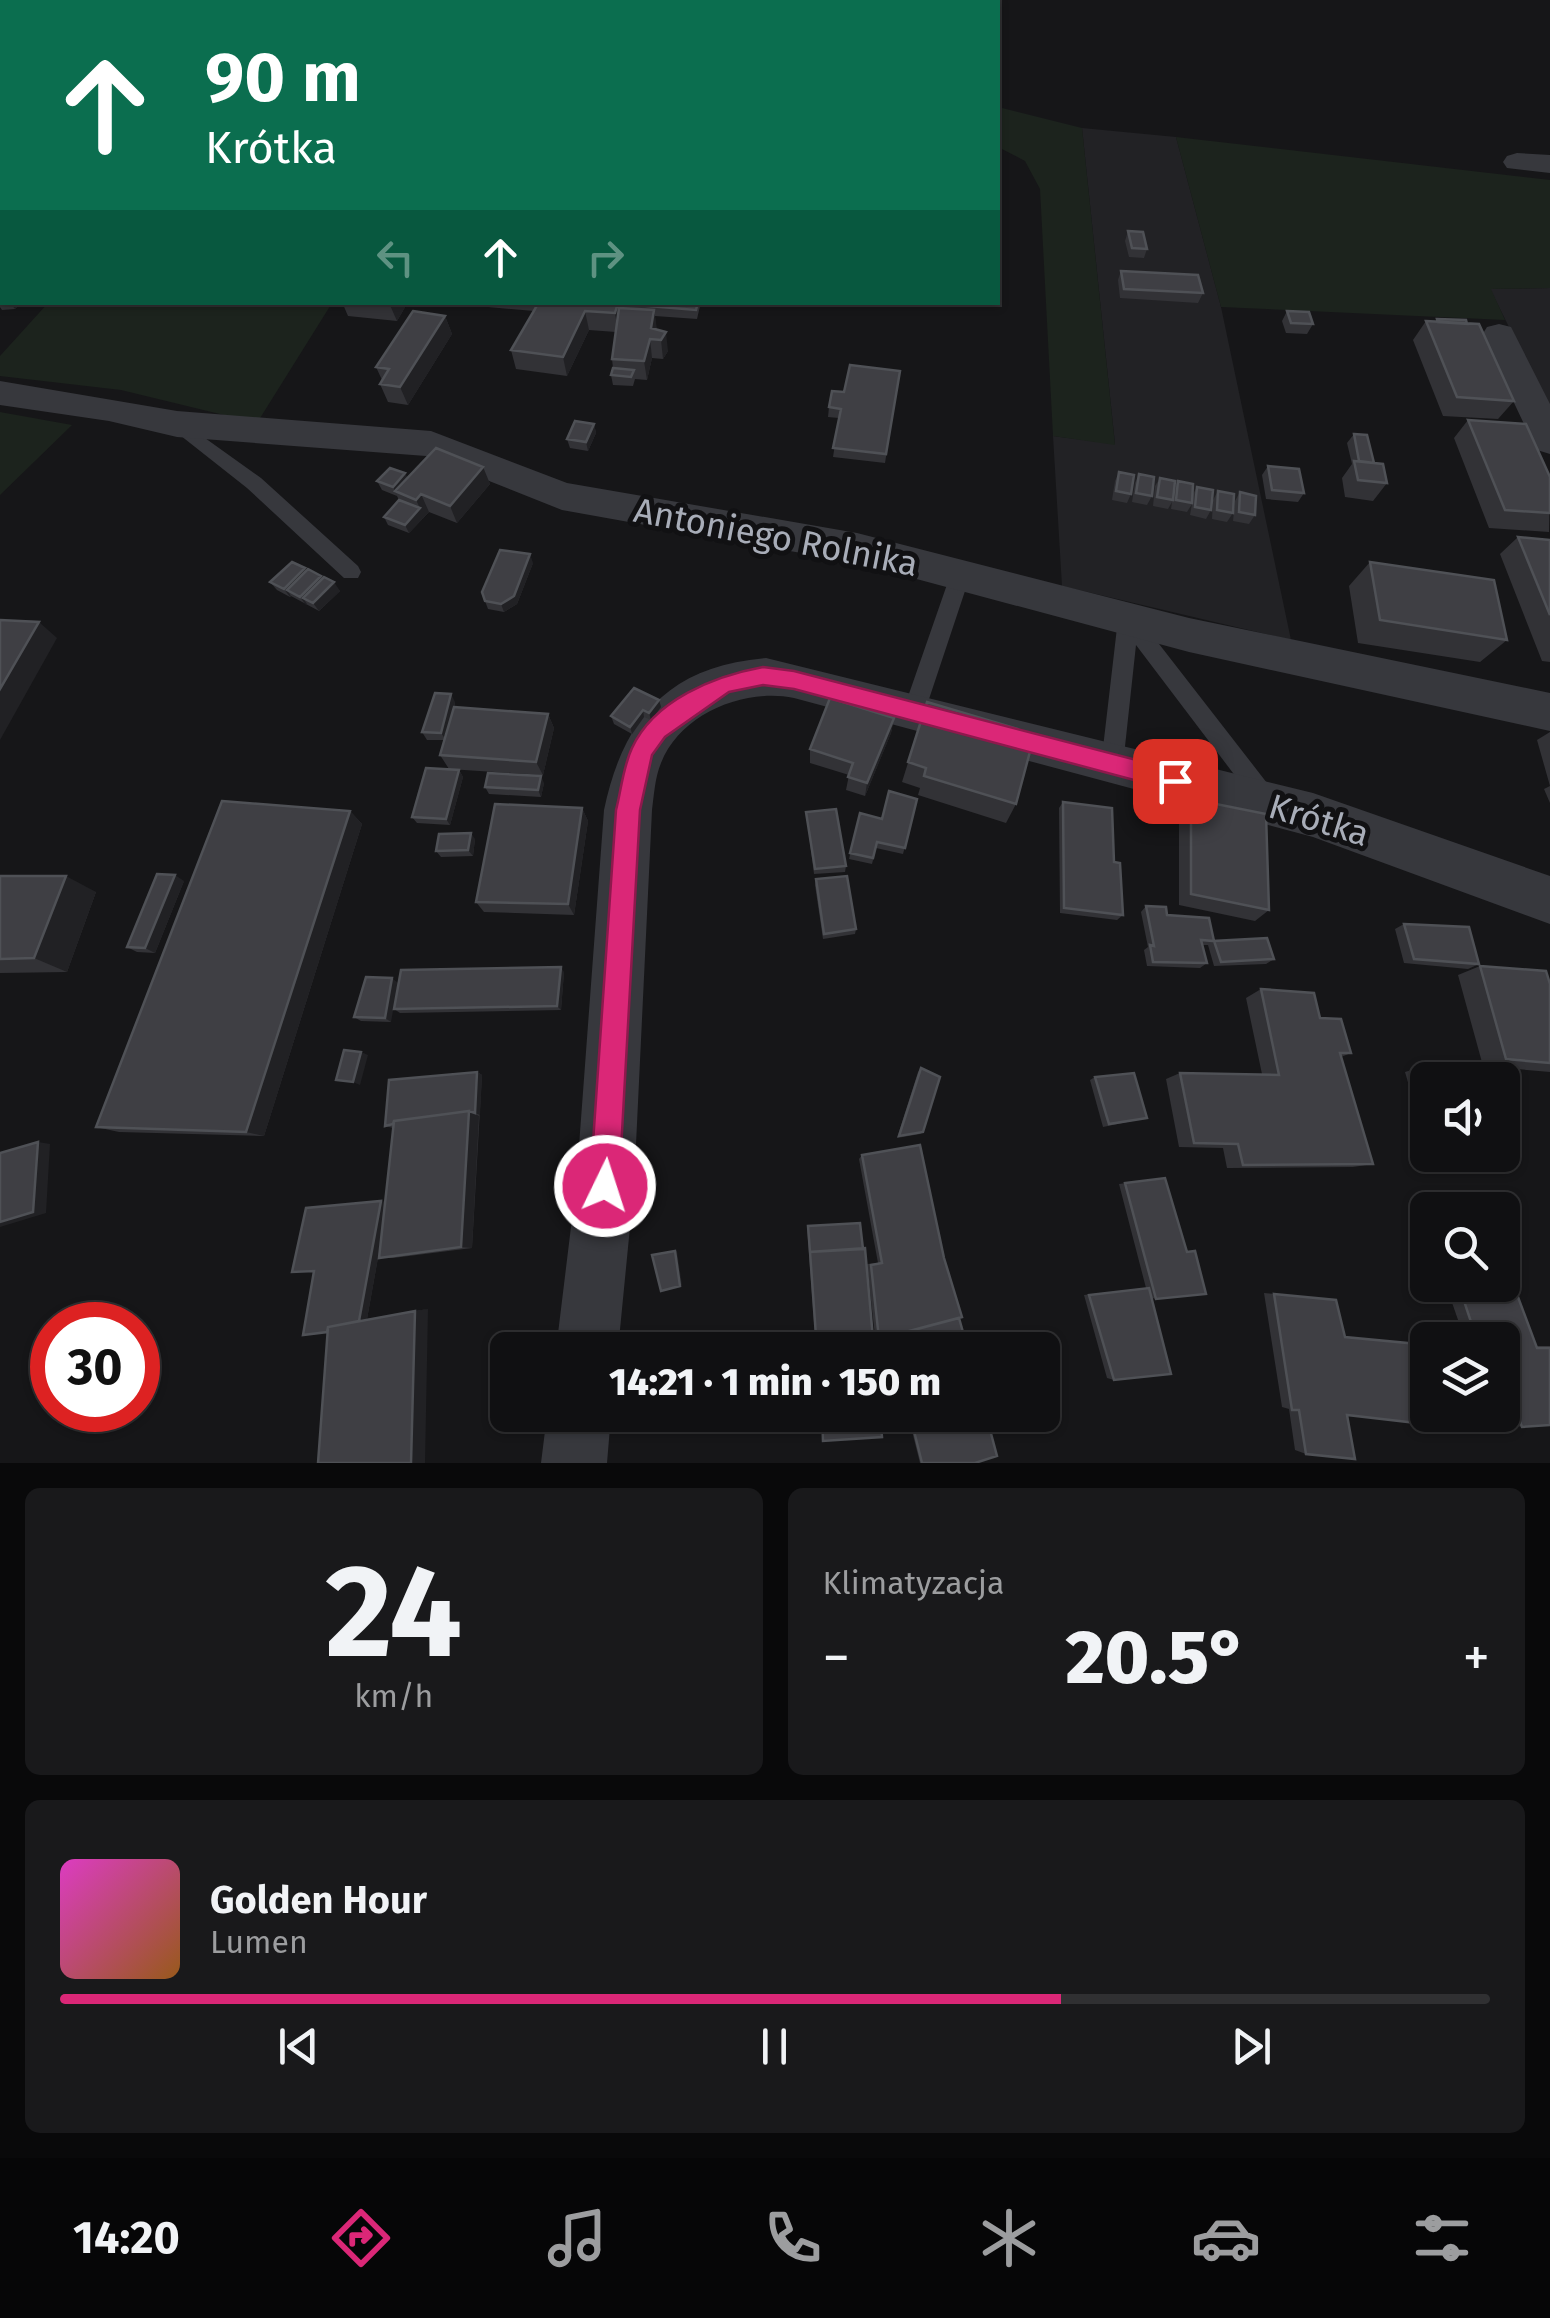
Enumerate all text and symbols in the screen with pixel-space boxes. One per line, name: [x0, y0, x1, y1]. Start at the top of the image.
text: 90 m: [205, 36, 361, 120]
icon: ahead: [40, 40, 170, 170]
text: Krótka: [205, 121, 337, 175]
icon: left: [368, 230, 423, 285]
icon: ahead: [473, 230, 528, 285]
icon: right: [578, 230, 633, 285]
street label: Antoniego Rolnika: [631, 489, 921, 585]
pin: [1133, 739, 1218, 824]
icon: arrive: [1148, 754, 1203, 809]
street label: Krótka: [1264, 785, 1374, 855]
map controls: [1410, 1062, 1520, 1432]
button: sound: [1410, 1062, 1520, 1172]
position arrow: [553, 1134, 657, 1238]
button: search: [1410, 1192, 1520, 1302]
speed limit sign: 30: [30, 1302, 160, 1432]
button: layers: [1410, 1322, 1520, 1432]
text: 14:21 · 1 min · 150 m: [609, 1359, 941, 1405]
text: 24: [325, 1534, 462, 1690]
text: Klimatyzacja: [823, 1564, 1004, 1602]
text: 20.5°: [1065, 1613, 1247, 1703]
text: −: [823, 1625, 850, 1691]
text: +: [1463, 1625, 1490, 1691]
text: km/h: [354, 1677, 433, 1715]
text: Golden Hour: [210, 1877, 427, 1923]
text: Lumen: [210, 1923, 308, 1961]
icon: previous: [271, 2019, 326, 2074]
icon: pause: [747, 2019, 802, 2074]
icon: next: [1224, 2019, 1279, 2074]
icon: directions: [326, 2203, 396, 2273]
icon: music: [542, 2203, 612, 2273]
icon: phone: [758, 2203, 828, 2273]
icon: climate: [974, 2203, 1044, 2273]
icon: car: [1191, 2203, 1261, 2273]
icon: filters: [1407, 2203, 1477, 2273]
text: 14:20: [73, 2211, 180, 2265]

